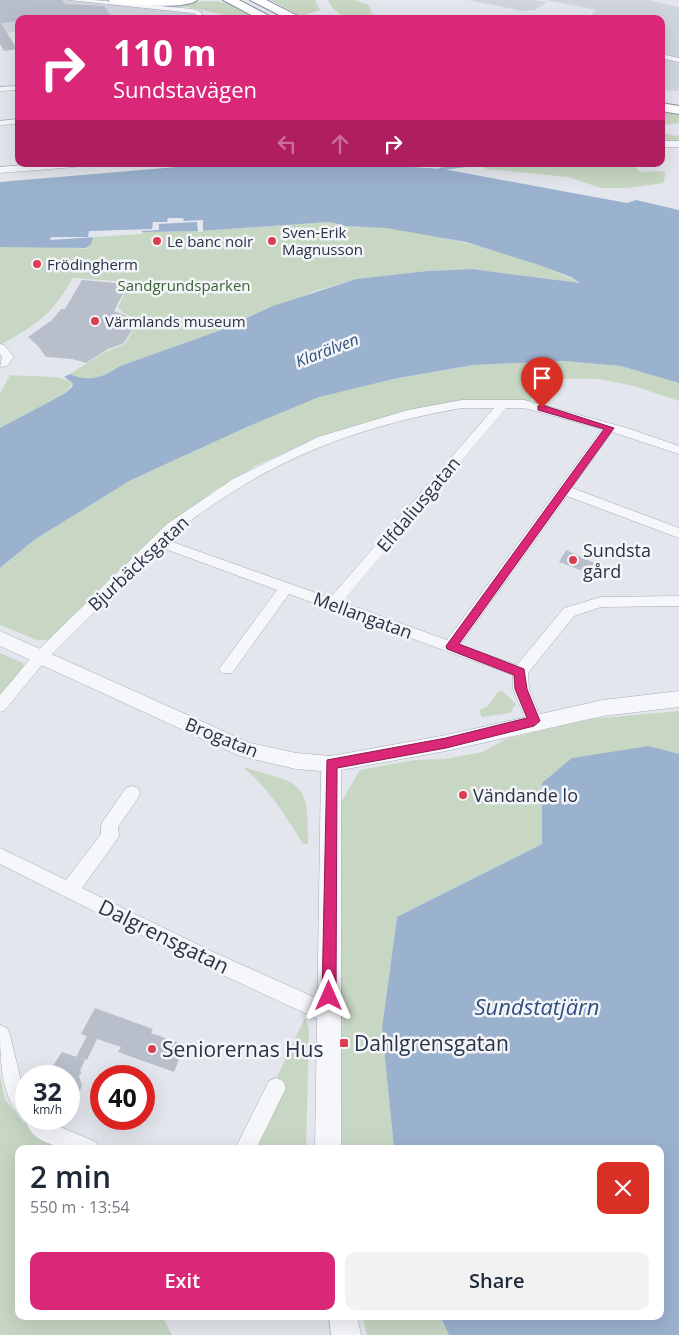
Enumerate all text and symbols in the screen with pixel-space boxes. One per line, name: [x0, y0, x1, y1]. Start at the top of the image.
text: 110 m: [113, 29, 217, 76]
icon: right: [30, 35, 95, 100]
text: Sundstavägen: [113, 74, 257, 104]
icon: left: [273, 130, 301, 158]
icon: ahead: [326, 130, 354, 158]
icon: right: [379, 130, 407, 158]
place label: Sven-Erik Magnusson: [282, 222, 363, 259]
place label: Le banc noir: [167, 231, 253, 251]
marker: Le banc noir: [151, 235, 163, 247]
marker: Sven-Erik Magnusson: [266, 235, 278, 247]
place label: Frödingherm: [47, 254, 138, 274]
marker: Frödingherm: [31, 258, 43, 270]
park label: Sandgrundsparken: [117, 275, 251, 295]
place label: Värmlands museum: [105, 311, 246, 331]
marker: Värmlands museum: [89, 315, 101, 327]
water label: Klarälven: [292, 328, 362, 372]
pin: [521, 357, 563, 408]
icon: arrive: [528, 364, 556, 392]
street label: Elfdaliusgatan: [371, 451, 465, 557]
street label: Bjurbäcksgatan: [82, 510, 194, 616]
place label: Sundsta gård: [583, 538, 651, 583]
marker: Sundsta gård: [567, 554, 579, 566]
street label: Mellangatan: [310, 586, 416, 644]
street label: Brogatan: [182, 711, 262, 763]
place label: Vändande lo: [473, 783, 578, 807]
marker: Vändande lo: [457, 789, 469, 801]
street label: Dalgrensgatan: [94, 892, 234, 980]
position arrow: [302, 969, 354, 1021]
water label: Sundstatjärn: [475, 991, 599, 1021]
place label: Dahlgrensgatan: [354, 1029, 509, 1057]
place label: Seniorernas Hus: [162, 1035, 323, 1063]
marker: Dahlgrensgatan: [338, 1037, 350, 1049]
marker: Seniorernas Hus: [146, 1043, 158, 1055]
speed limit sign: 40: [90, 1065, 155, 1130]
text: 32: [33, 1074, 62, 1108]
text: km/h: [33, 1101, 62, 1118]
text: 2 min: [30, 1156, 111, 1197]
button: close: [597, 1162, 649, 1214]
text: 550 m · 13:54: [30, 1196, 130, 1218]
button: Exit: [30, 1252, 335, 1310]
button: Share: [345, 1252, 649, 1310]

